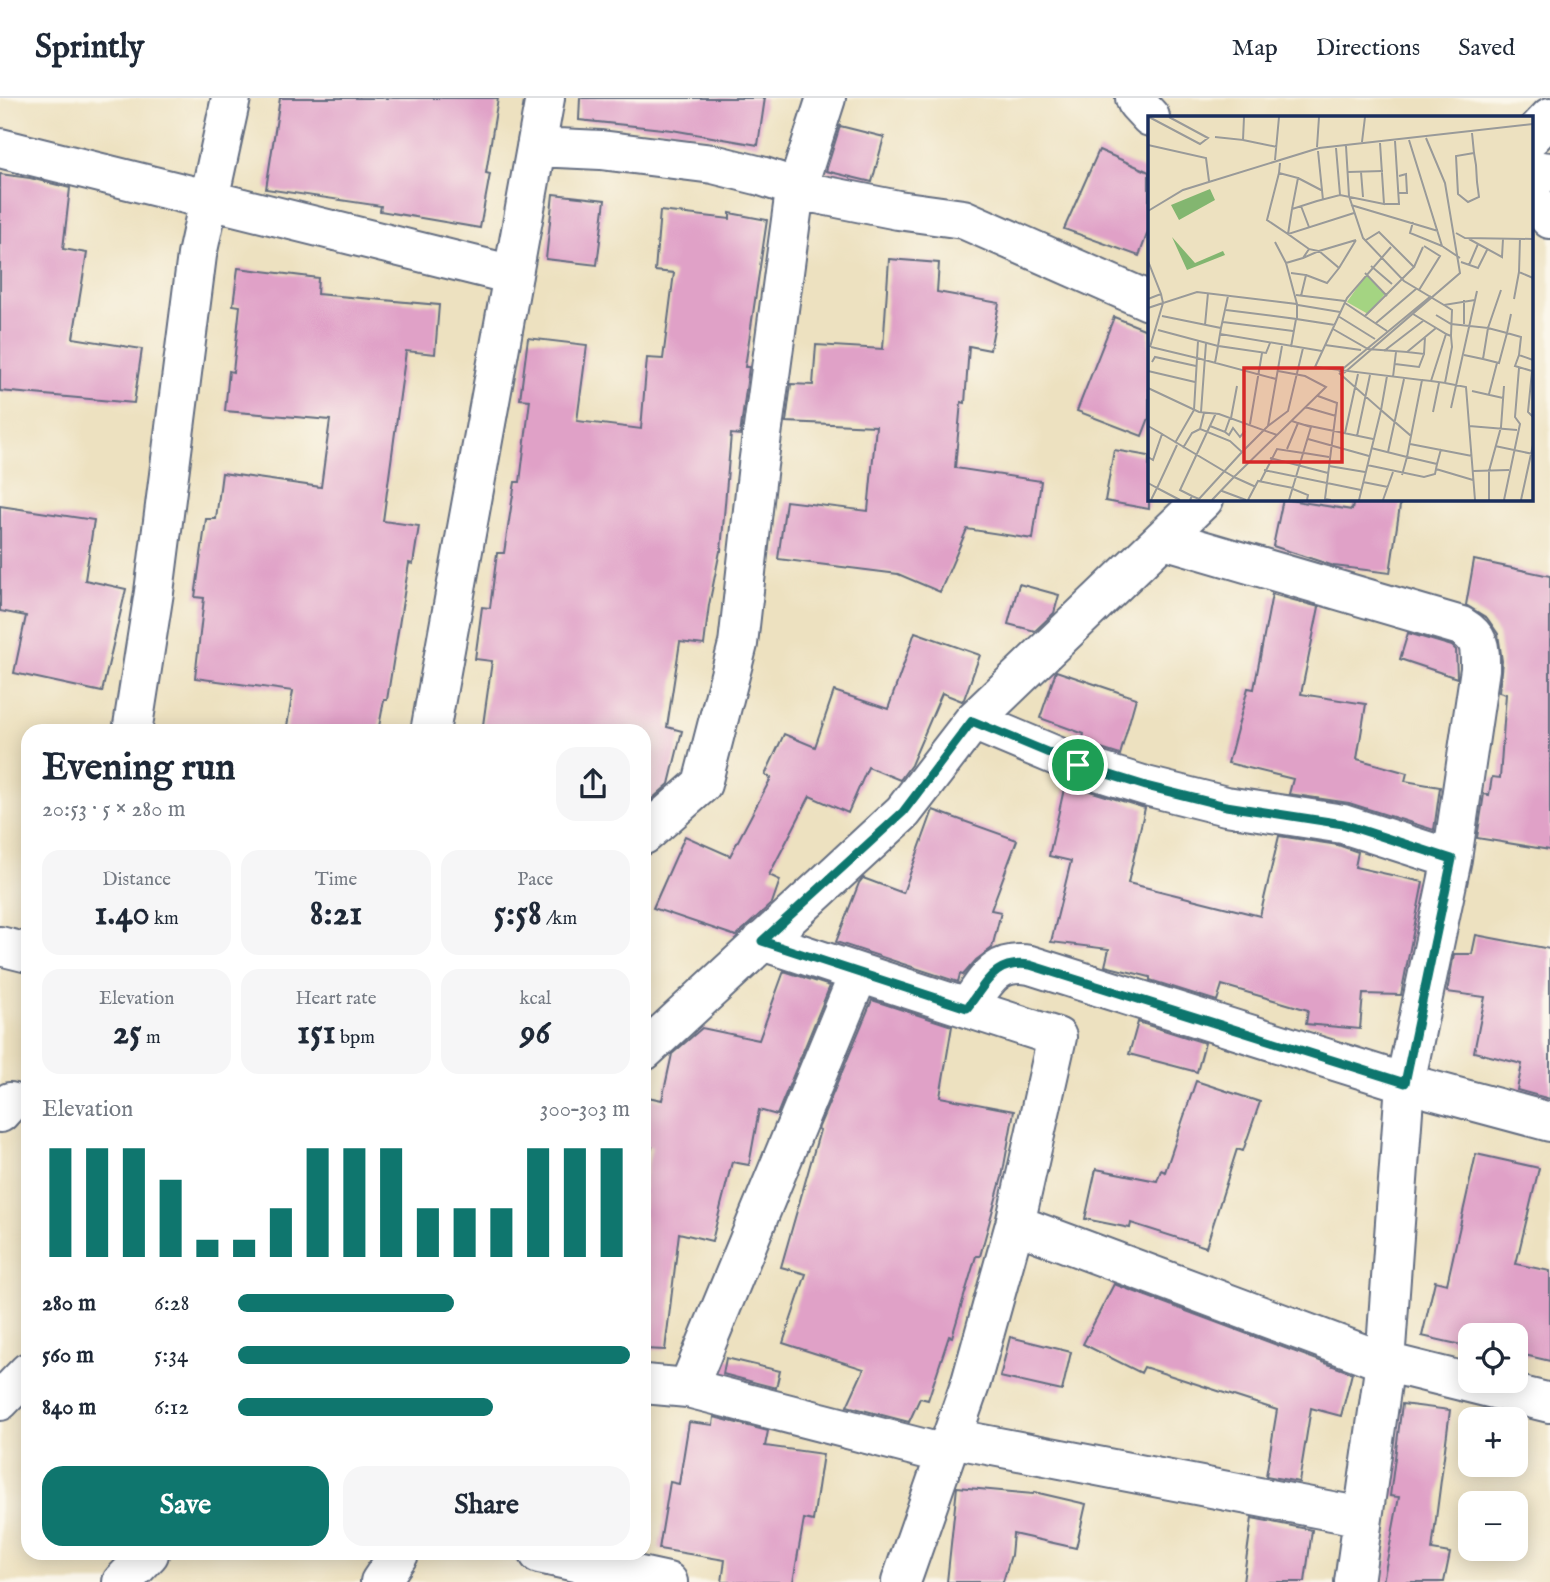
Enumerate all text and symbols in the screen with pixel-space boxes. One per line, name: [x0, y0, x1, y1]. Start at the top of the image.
text: Sprintly: [35, 27, 144, 69]
text: Map: [1232, 33, 1278, 64]
text: Directions: [1316, 33, 1420, 64]
text: Saved: [1458, 33, 1515, 64]
inset map: [1148, 116, 1532, 500]
pin: [1048, 735, 1108, 795]
text: Evening run: [42, 745, 236, 793]
icon: arrive: [1059, 746, 1097, 784]
button: share: [556, 747, 630, 821]
text: 20:53 · 5 × 280 m: [42, 795, 185, 824]
text: Distance: [102, 868, 171, 892]
text: Time: [315, 868, 357, 892]
text: Pace: [517, 868, 553, 892]
text: 1.40: [95, 892, 150, 937]
text: 8:21: [310, 892, 362, 937]
text: 5:58: [493, 892, 542, 937]
text: km: [150, 907, 179, 931]
text: /km: [542, 907, 577, 931]
text: Elevation: [99, 987, 174, 1011]
text: Heart rate: [295, 987, 377, 1011]
text: kcal: [519, 987, 551, 1011]
text: 25: [113, 1011, 142, 1056]
text: 151: [297, 1011, 336, 1056]
text: 96: [520, 1011, 550, 1056]
text: m: [142, 1026, 161, 1050]
text: bpm: [336, 1026, 375, 1050]
text: Elevation: [42, 1095, 133, 1124]
text: 300–303 m: [540, 1095, 630, 1124]
text: 280 m: [42, 1289, 96, 1318]
text: 6:28: [154, 1289, 190, 1318]
map controls: [1458, 1323, 1528, 1561]
button: locate: [1458, 1323, 1528, 1393]
text: 560 m: [42, 1341, 94, 1370]
text: 5:34: [154, 1341, 188, 1370]
text: 840 m: [42, 1393, 96, 1422]
text: 6:12: [154, 1393, 189, 1422]
button: +: [1458, 1407, 1528, 1477]
button: Save: [42, 1466, 329, 1546]
button: Share: [343, 1466, 630, 1546]
button: −: [1458, 1491, 1528, 1561]

